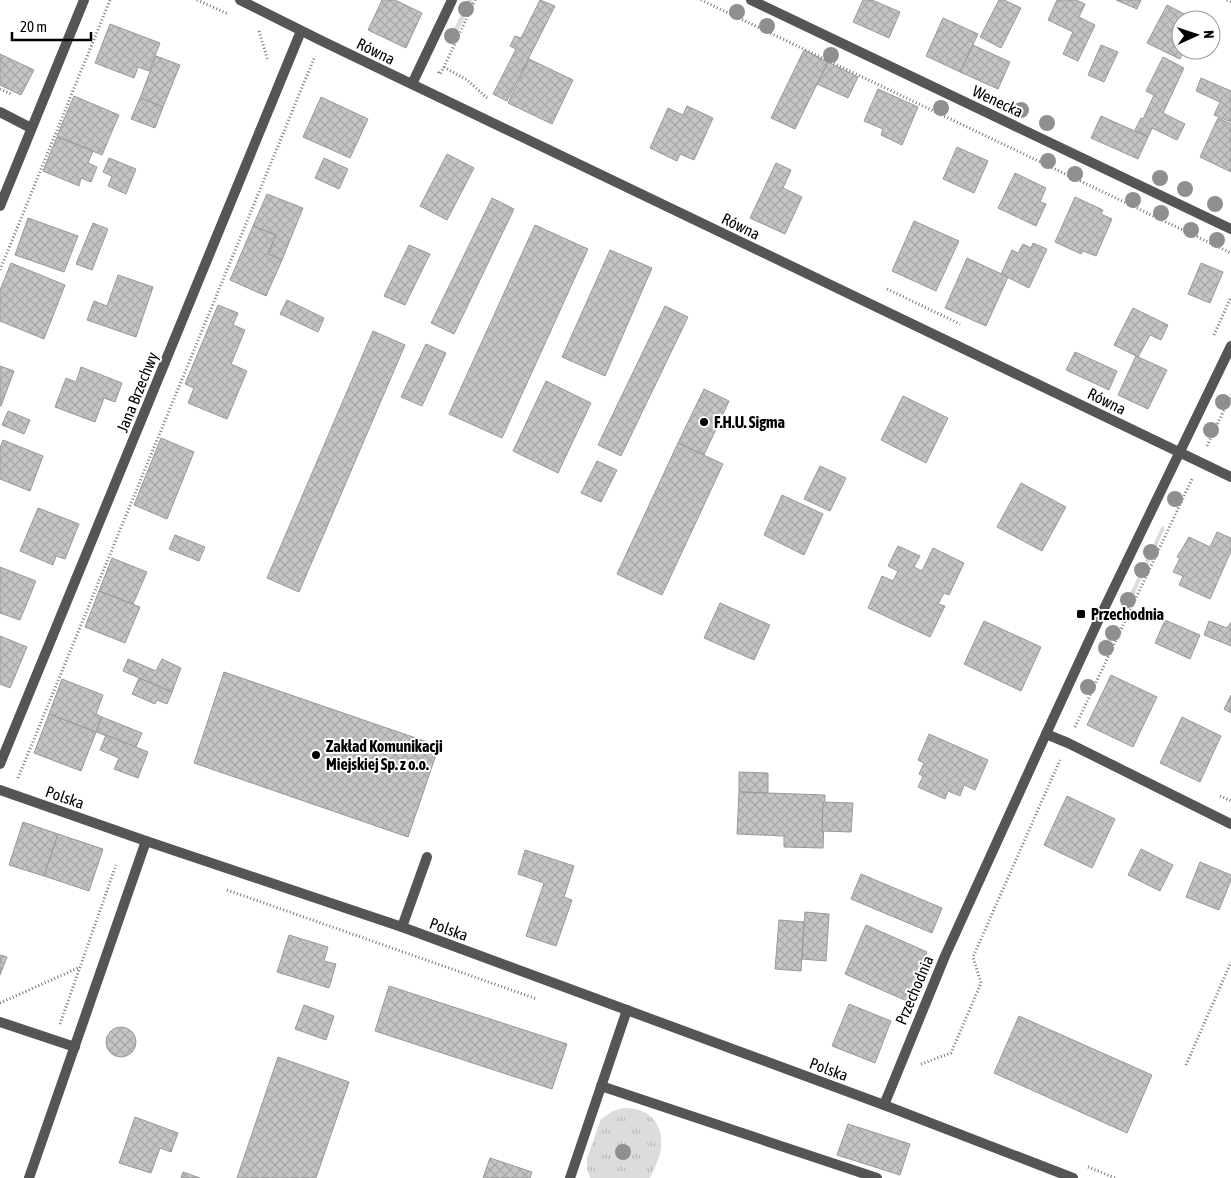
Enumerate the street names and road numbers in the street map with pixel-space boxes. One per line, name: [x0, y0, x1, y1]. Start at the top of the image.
street label: Równa: [354, 34, 398, 68]
street label: Wenecka: [970, 81, 1026, 121]
street label: Równa: [719, 209, 763, 243]
street label: Jana Brzechwy: [113, 349, 162, 435]
street label: Równa: [1085, 384, 1129, 418]
street label: Polska: [43, 782, 87, 812]
street label: Polska: [427, 914, 471, 944]
street label: Przechodnia: [891, 953, 937, 1027]
street label: Polska: [807, 1054, 851, 1084]

